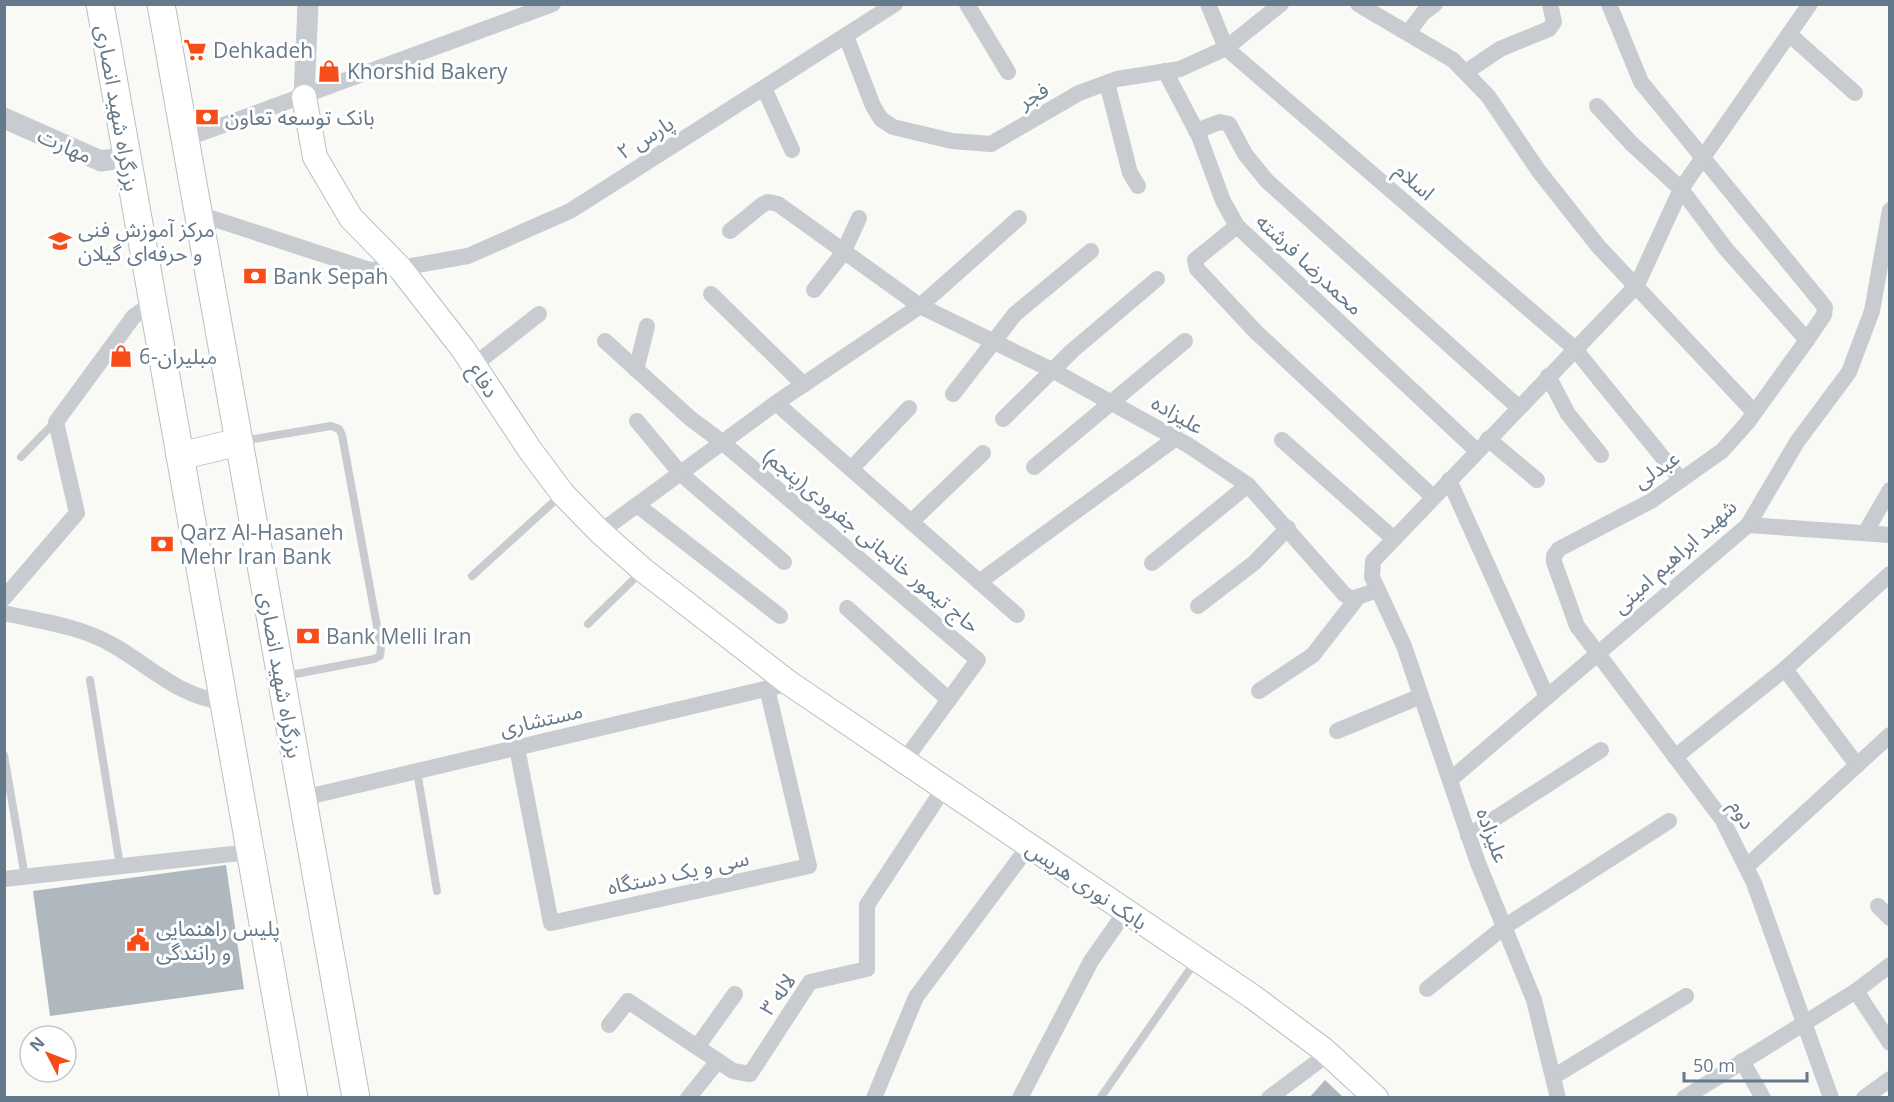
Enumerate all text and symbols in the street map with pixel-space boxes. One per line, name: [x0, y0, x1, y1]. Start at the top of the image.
street label: بزرگراه شهید انصاری: [90, 23, 146, 193]
place label: Dehkadeh: [213, 36, 313, 64]
supermarket icon: Dehkadeh: [182, 37, 208, 63]
place label: Khorshid Bakery: [347, 57, 508, 85]
shop icon: Khorshid Bakery: [316, 58, 342, 84]
street label: فجر: [1012, 75, 1054, 116]
place label: بانک توسعه تعاون: [225, 103, 375, 131]
bank icon: بانک توسعه تعاون: [194, 104, 220, 130]
street label: پارس ۲: [611, 109, 679, 166]
street label: مهارت: [34, 121, 96, 169]
street label: اسلام: [1387, 156, 1441, 208]
street label: محمدرضا فرشته: [1250, 207, 1370, 321]
place label: مرکز آموزش فنی و حرفه‌ای گیلان: [78, 215, 215, 267]
school or university icon: مرکز آموزش فنی و حرفه‌ای گیلان: [47, 228, 73, 254]
place label: Bank Sepah: [273, 262, 388, 290]
bank icon: Bank Sepah: [242, 263, 268, 289]
place label: مبلیران-6: [139, 342, 217, 370]
shop icon: مبلیران-6: [108, 343, 134, 369]
street label: دفاع: [461, 357, 506, 404]
street label: علیزاده: [1147, 388, 1209, 440]
street label: حاج تیمور خانجانی جفرودی(پنجم): [757, 441, 986, 640]
street label: عبدلی: [1628, 443, 1684, 495]
street label: شهید ابراهیم امینی: [1606, 493, 1744, 621]
place label: Qarz Al-Hasaneh Mehr Iran Bank: [180, 518, 344, 570]
bank icon: Qarz Al-Hasaneh Mehr Iran Bank: [149, 531, 175, 557]
street label: بزرگراه شهید انصاری: [253, 590, 309, 760]
place label: Bank Melli Iran: [326, 622, 472, 650]
bank icon: Bank Melli Iran: [295, 623, 321, 649]
street label: مستشاری: [497, 696, 585, 742]
street label: دوم: [1721, 794, 1763, 835]
street label: علیزاده: [1470, 804, 1516, 866]
street label: بابک نوری هریس: [1021, 834, 1153, 936]
street label: سی و یک دستگاه: [605, 843, 751, 901]
place label: پلیس راهنمایی و رانندگی: [156, 914, 280, 966]
public building icon: پلیس راهنمایی و رانندگی: [125, 927, 151, 953]
street label: لاله ۳: [752, 967, 802, 1021]
north arrow: [18, 1024, 78, 1084]
text: N: [24, 1032, 49, 1056]
scale bar: [1684, 1045, 1807, 1083]
text: 50 m: [1693, 1053, 1735, 1077]

